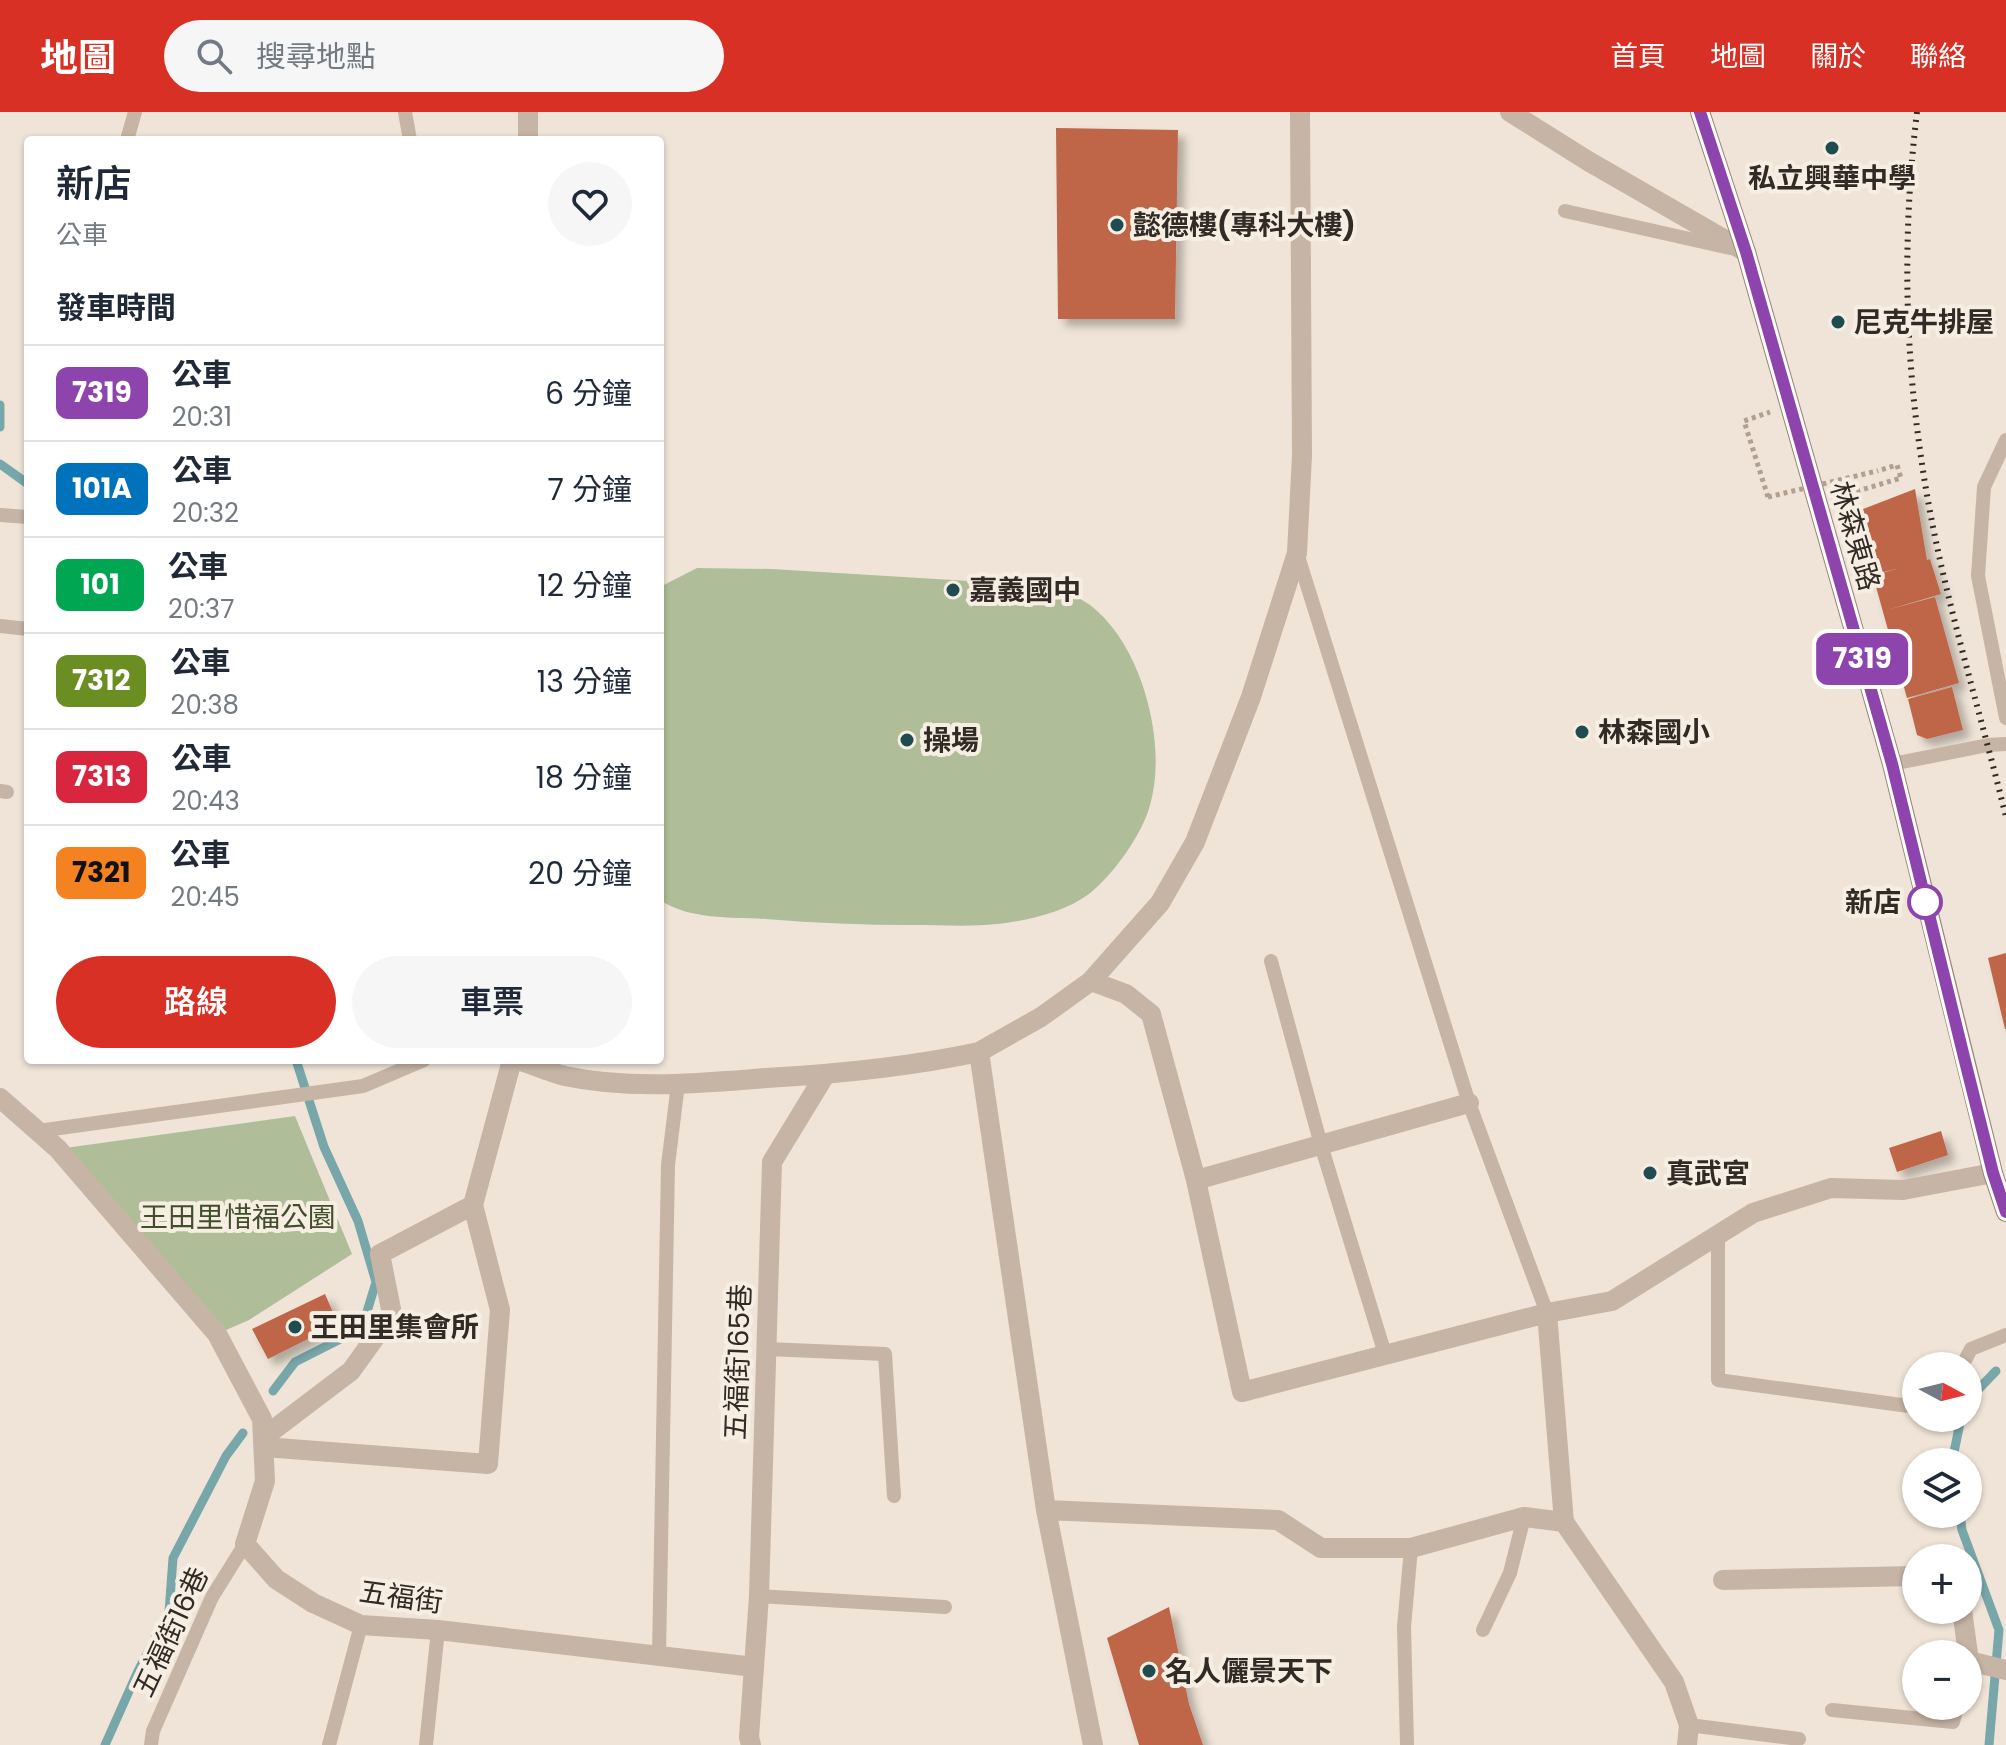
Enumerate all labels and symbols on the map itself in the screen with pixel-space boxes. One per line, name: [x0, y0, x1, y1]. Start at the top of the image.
marker: 私立興華中學: [1823, 139, 1841, 157]
place label: 私立興華中學: [1748, 159, 1916, 198]
place label: 懿德樓(專科大樓): [1133, 206, 1356, 245]
marker: 懿德樓(專科大樓): [1108, 216, 1126, 234]
place label: 尼克牛排屋: [1854, 303, 1994, 342]
marker: 尼克牛排屋: [1829, 313, 1847, 331]
street label: 林森東路: [1821, 477, 1889, 595]
place label: 嘉義國中: [969, 571, 1081, 610]
marker: 嘉義國中: [944, 581, 962, 599]
line badge: 7319: [1806, 633, 1918, 685]
place label: 林森國小: [1598, 713, 1710, 752]
place label: 操場: [923, 721, 979, 760]
marker: 林森國小: [1573, 723, 1591, 741]
marker: 操場: [898, 731, 916, 749]
place label: 新店: [1845, 883, 1901, 922]
marker: 新店: [1908, 885, 1942, 919]
place label: 真武宮: [1666, 1154, 1750, 1193]
marker: 真武宮: [1641, 1164, 1659, 1182]
park label: 王田里惜福公園: [140, 1198, 336, 1237]
street label: 五福街165巷: [716, 1283, 760, 1441]
place label: 王田里集會所: [311, 1308, 479, 1347]
marker: 王田里集會所: [286, 1318, 304, 1336]
north arrow: [1902, 1352, 1982, 1432]
street label: 五福街16巷: [124, 1561, 218, 1703]
street label: 五福街: [357, 1572, 445, 1622]
place label: 名人儷景天下: [1165, 1652, 1333, 1691]
marker: 名人儷景天下: [1140, 1662, 1158, 1680]

